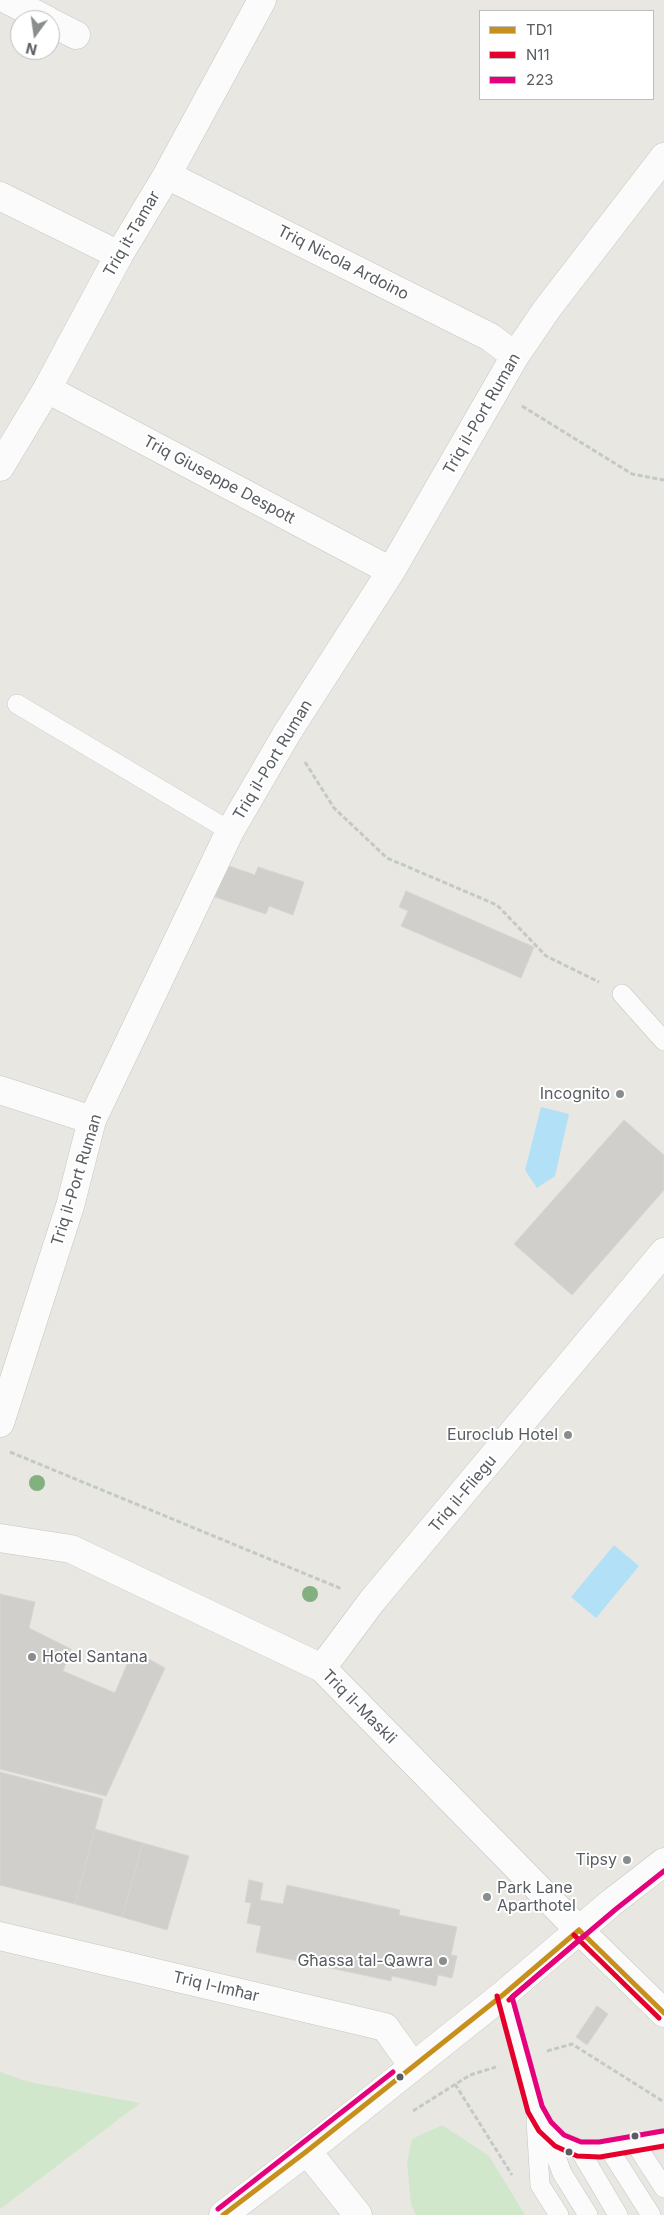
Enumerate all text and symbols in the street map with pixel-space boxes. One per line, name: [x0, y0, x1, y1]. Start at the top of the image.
north arrow: [10, 10, 60, 60]
legend: [479, 10, 654, 100]
text: TD1: [526, 20, 553, 39]
text: N: [24, 40, 39, 59]
text: N11: [526, 45, 550, 64]
text: 223: [526, 70, 554, 89]
street label: Triq it-Tamar: [100, 188, 164, 280]
street label: Triq Nicola Ardoino: [274, 222, 412, 304]
street label: Triq il-Port Ruman: [439, 350, 525, 478]
street label: Triq Giuseppe Despott: [140, 432, 298, 528]
street label: Triq il-Port Ruman: [230, 696, 316, 824]
place label: Incognito: [540, 1084, 610, 1104]
marker: Incognito: [614, 1088, 626, 1100]
street label: Triq il-Port Ruman: [48, 1112, 106, 1248]
place label: Euroclub Hotel: [447, 1425, 558, 1445]
marker: Euroclub Hotel: [562, 1429, 574, 1441]
street label: Triq il-Fliegu: [425, 1452, 501, 1536]
place label: Hotel Santana: [42, 1647, 148, 1667]
marker: Hotel Santana: [26, 1651, 38, 1663]
street label: Triq il-Maskli: [318, 1666, 400, 1748]
place label: Tipsy: [576, 1850, 617, 1870]
marker: Tipsy: [621, 1854, 633, 1866]
place label: Park Lane Aparthotel: [497, 1878, 576, 1916]
marker: Park Lane Aparthotel: [481, 1891, 493, 1903]
place label: Għassa tal-Qawra: [297, 1951, 433, 1971]
marker: Għassa tal-Qawra: [437, 1955, 449, 1967]
street label: Triq l-Imħar: [171, 1968, 261, 2006]
unlabelled marker: [395, 2072, 405, 2082]
unlabelled marker: [630, 2131, 640, 2141]
unlabelled marker: [564, 2147, 574, 2157]

